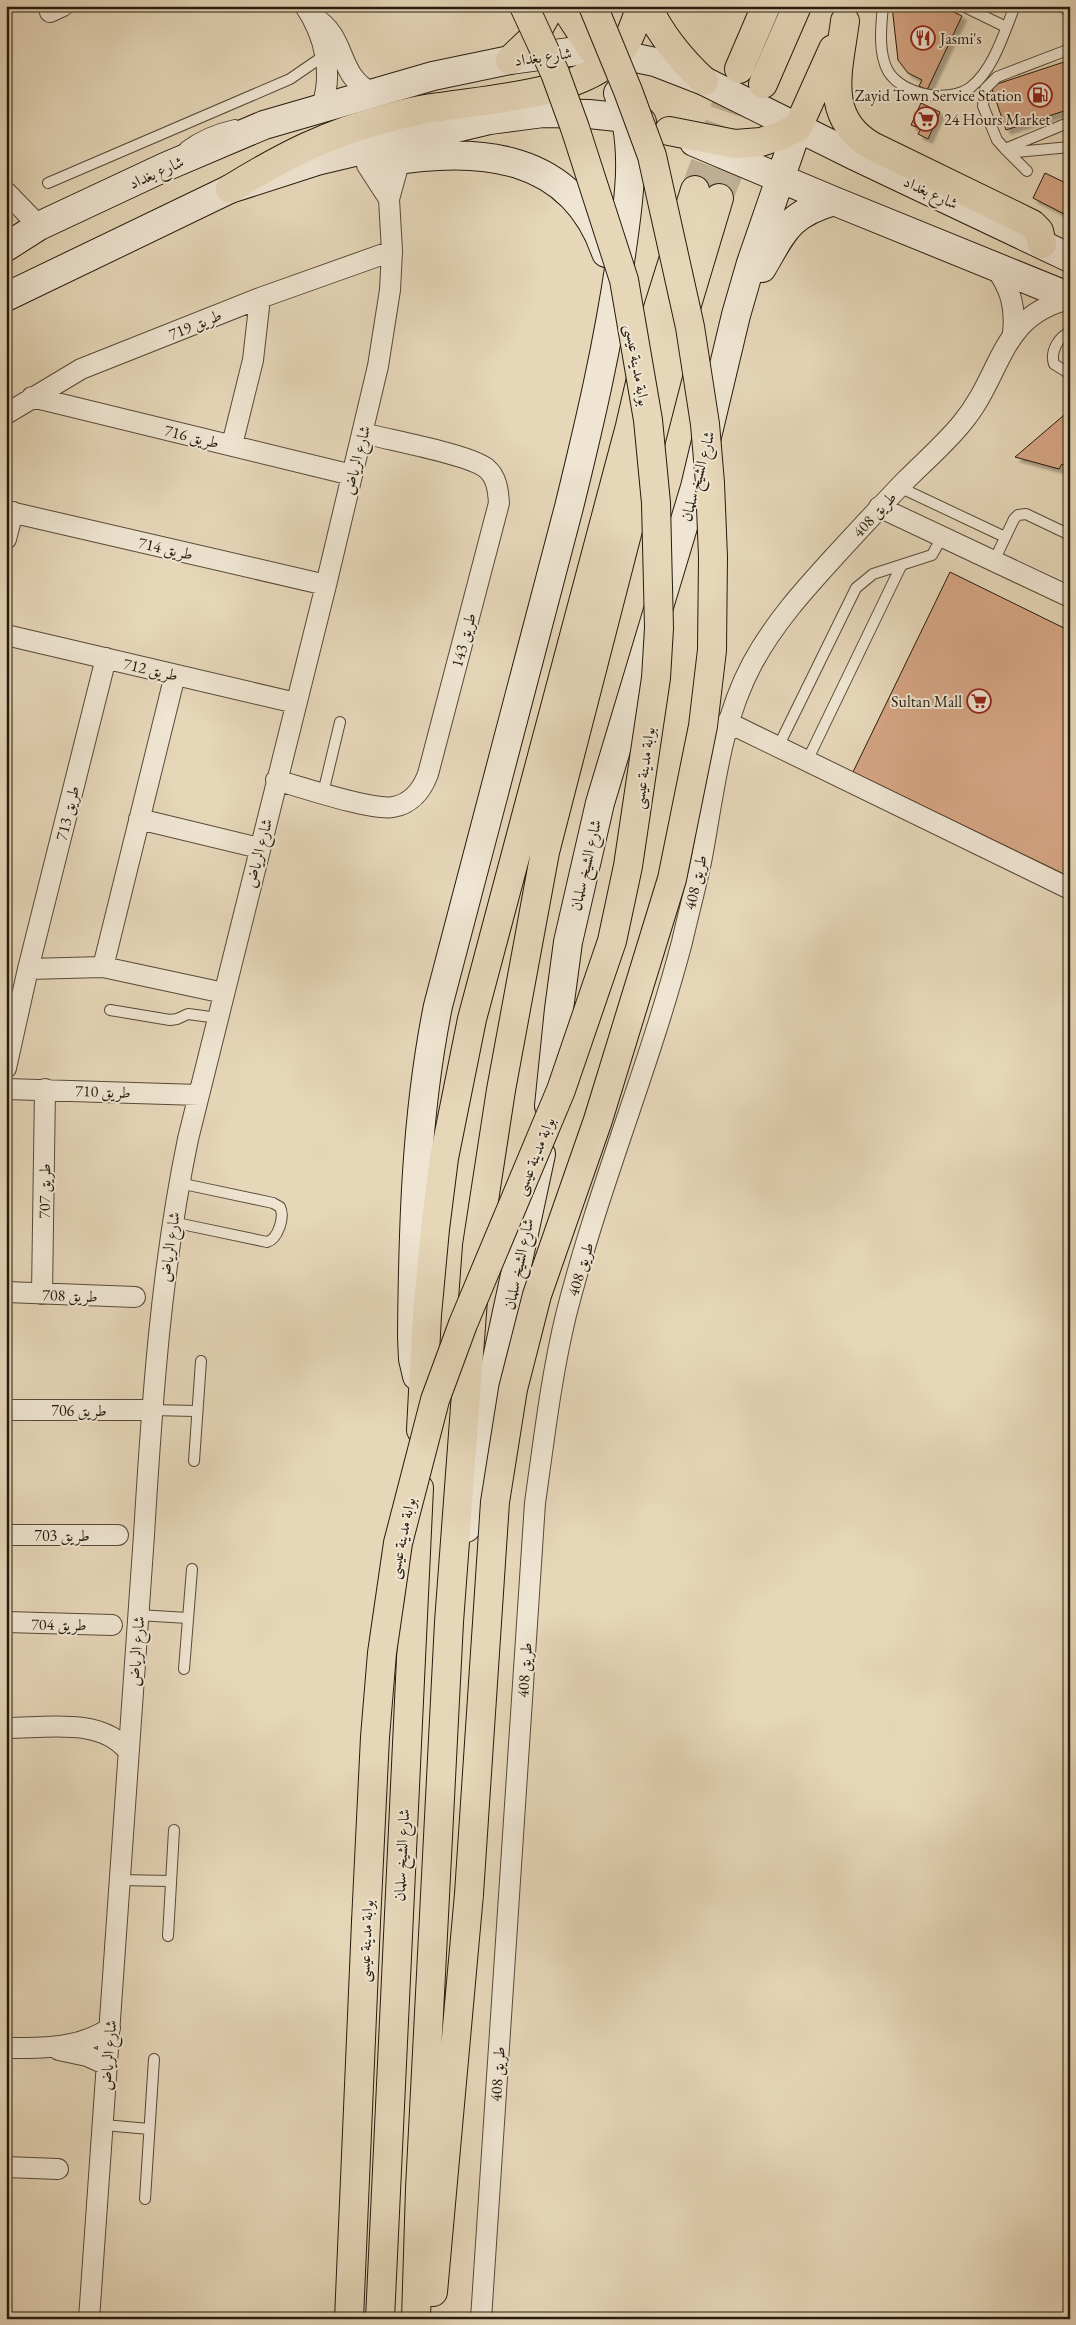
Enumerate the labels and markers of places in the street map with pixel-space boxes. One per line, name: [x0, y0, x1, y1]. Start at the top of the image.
restaurant icon: Jasmi's: [910, 25, 936, 51]
place label: Jasmi's: [938, 28, 982, 49]
fuel station icon: Zayid Town Service Station: [1027, 82, 1053, 108]
place label: Zayid Town Service Station: [855, 85, 1023, 106]
supermarket icon: 24 Hours Market: [913, 106, 939, 132]
place label: 24 Hours Market: [944, 109, 1050, 130]
supermarket icon: Sultan Mall: [966, 688, 992, 714]
place label: Sultan Mall: [891, 691, 962, 712]

